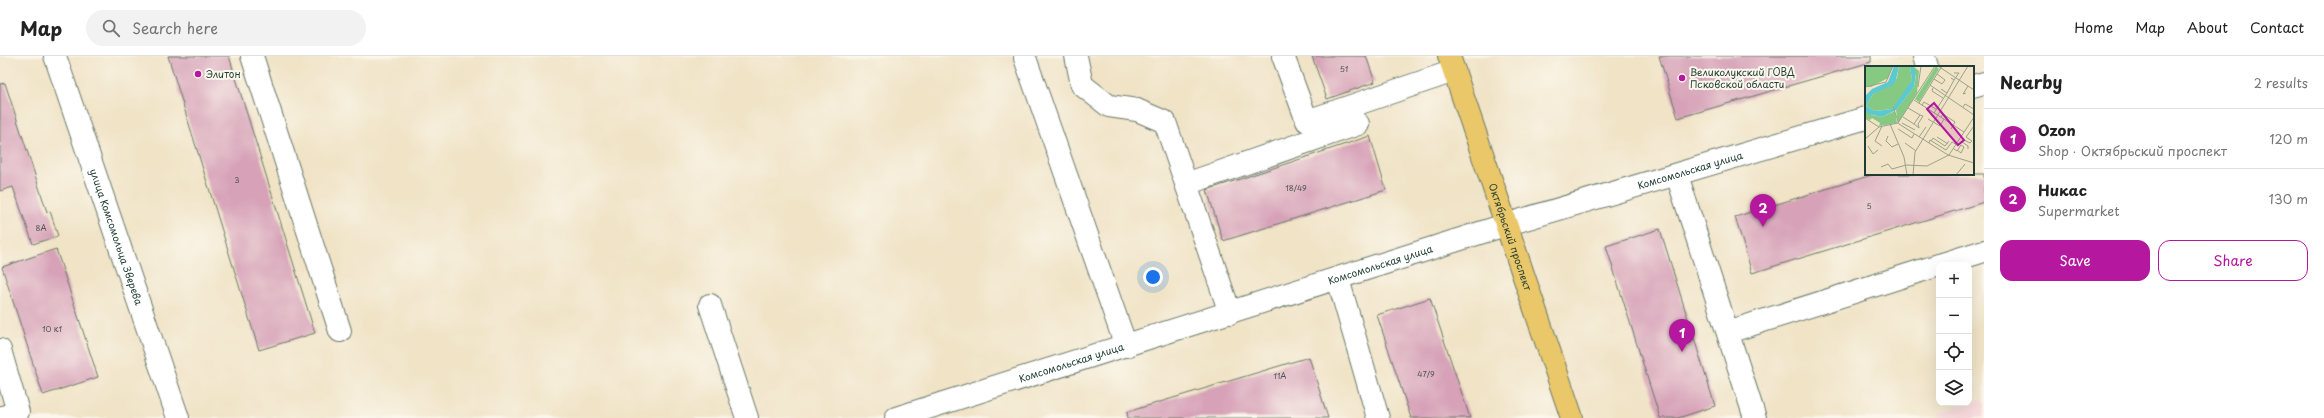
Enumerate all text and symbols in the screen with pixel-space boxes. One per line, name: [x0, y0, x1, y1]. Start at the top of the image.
search box: [86, 10, 366, 46]
text: Map: [20, 14, 62, 42]
text: Search here: [132, 16, 218, 39]
icon: search: [100, 17, 122, 39]
text: Home: [2074, 17, 2113, 38]
text: Map: [2135, 17, 2165, 38]
text: About: [2187, 17, 2228, 38]
text: Contact: [2250, 17, 2304, 38]
house number: 51: [1340, 63, 1349, 75]
place label: Великолукский ГОВД Псковской области: [1690, 64, 1795, 91]
place label: Элитон: [206, 66, 241, 81]
inset map: [1865, 66, 1974, 175]
marker: Элитон: [193, 69, 203, 79]
text: Nearby: [2000, 69, 2062, 95]
marker: Великолукский ГОВД Псковской области: [1677, 73, 1687, 83]
text: 2 results: [2254, 73, 2308, 92]
text: Ozon: [2038, 118, 2076, 141]
text: 1: [2010, 129, 2016, 148]
text: 120 m: [2269, 129, 2308, 148]
text: Shop · Октябрьский проспект: [2038, 141, 2227, 160]
street label: Комсомольская улица: [1636, 147, 1745, 192]
street label: улица Комсомольца Зверева: [87, 166, 147, 308]
house number: 3: [234, 174, 240, 186]
text: Никас: [2038, 178, 2087, 201]
street label: Октябрьский проспект: [1486, 181, 1536, 293]
house number: 18/49: [1285, 182, 1307, 194]
text: 2: [2008, 189, 2018, 208]
text: 130 m: [2269, 189, 2308, 208]
pin: 2: [1750, 194, 1776, 227]
house number: 5: [1866, 200, 1872, 212]
text: Supermarket: [2038, 201, 2120, 220]
house number: 8А: [35, 222, 47, 234]
street label: Комсомольская улица: [1326, 240, 1435, 288]
button: Save: [2000, 240, 2150, 281]
button: Share: [2158, 240, 2308, 281]
map controls: [1936, 262, 1972, 406]
button: +: [1936, 262, 1972, 298]
your location: [1143, 267, 1163, 287]
button: −: [1936, 298, 1972, 334]
pin: 1: [1669, 319, 1695, 352]
house number: 10 к1: [42, 323, 63, 335]
button: locate: [1936, 334, 1972, 370]
street label: Комсомольская улица: [1017, 338, 1126, 386]
house number: 47/9: [1417, 368, 1435, 380]
house number: 11А: [1274, 370, 1286, 382]
button: layers: [1936, 370, 1972, 406]

